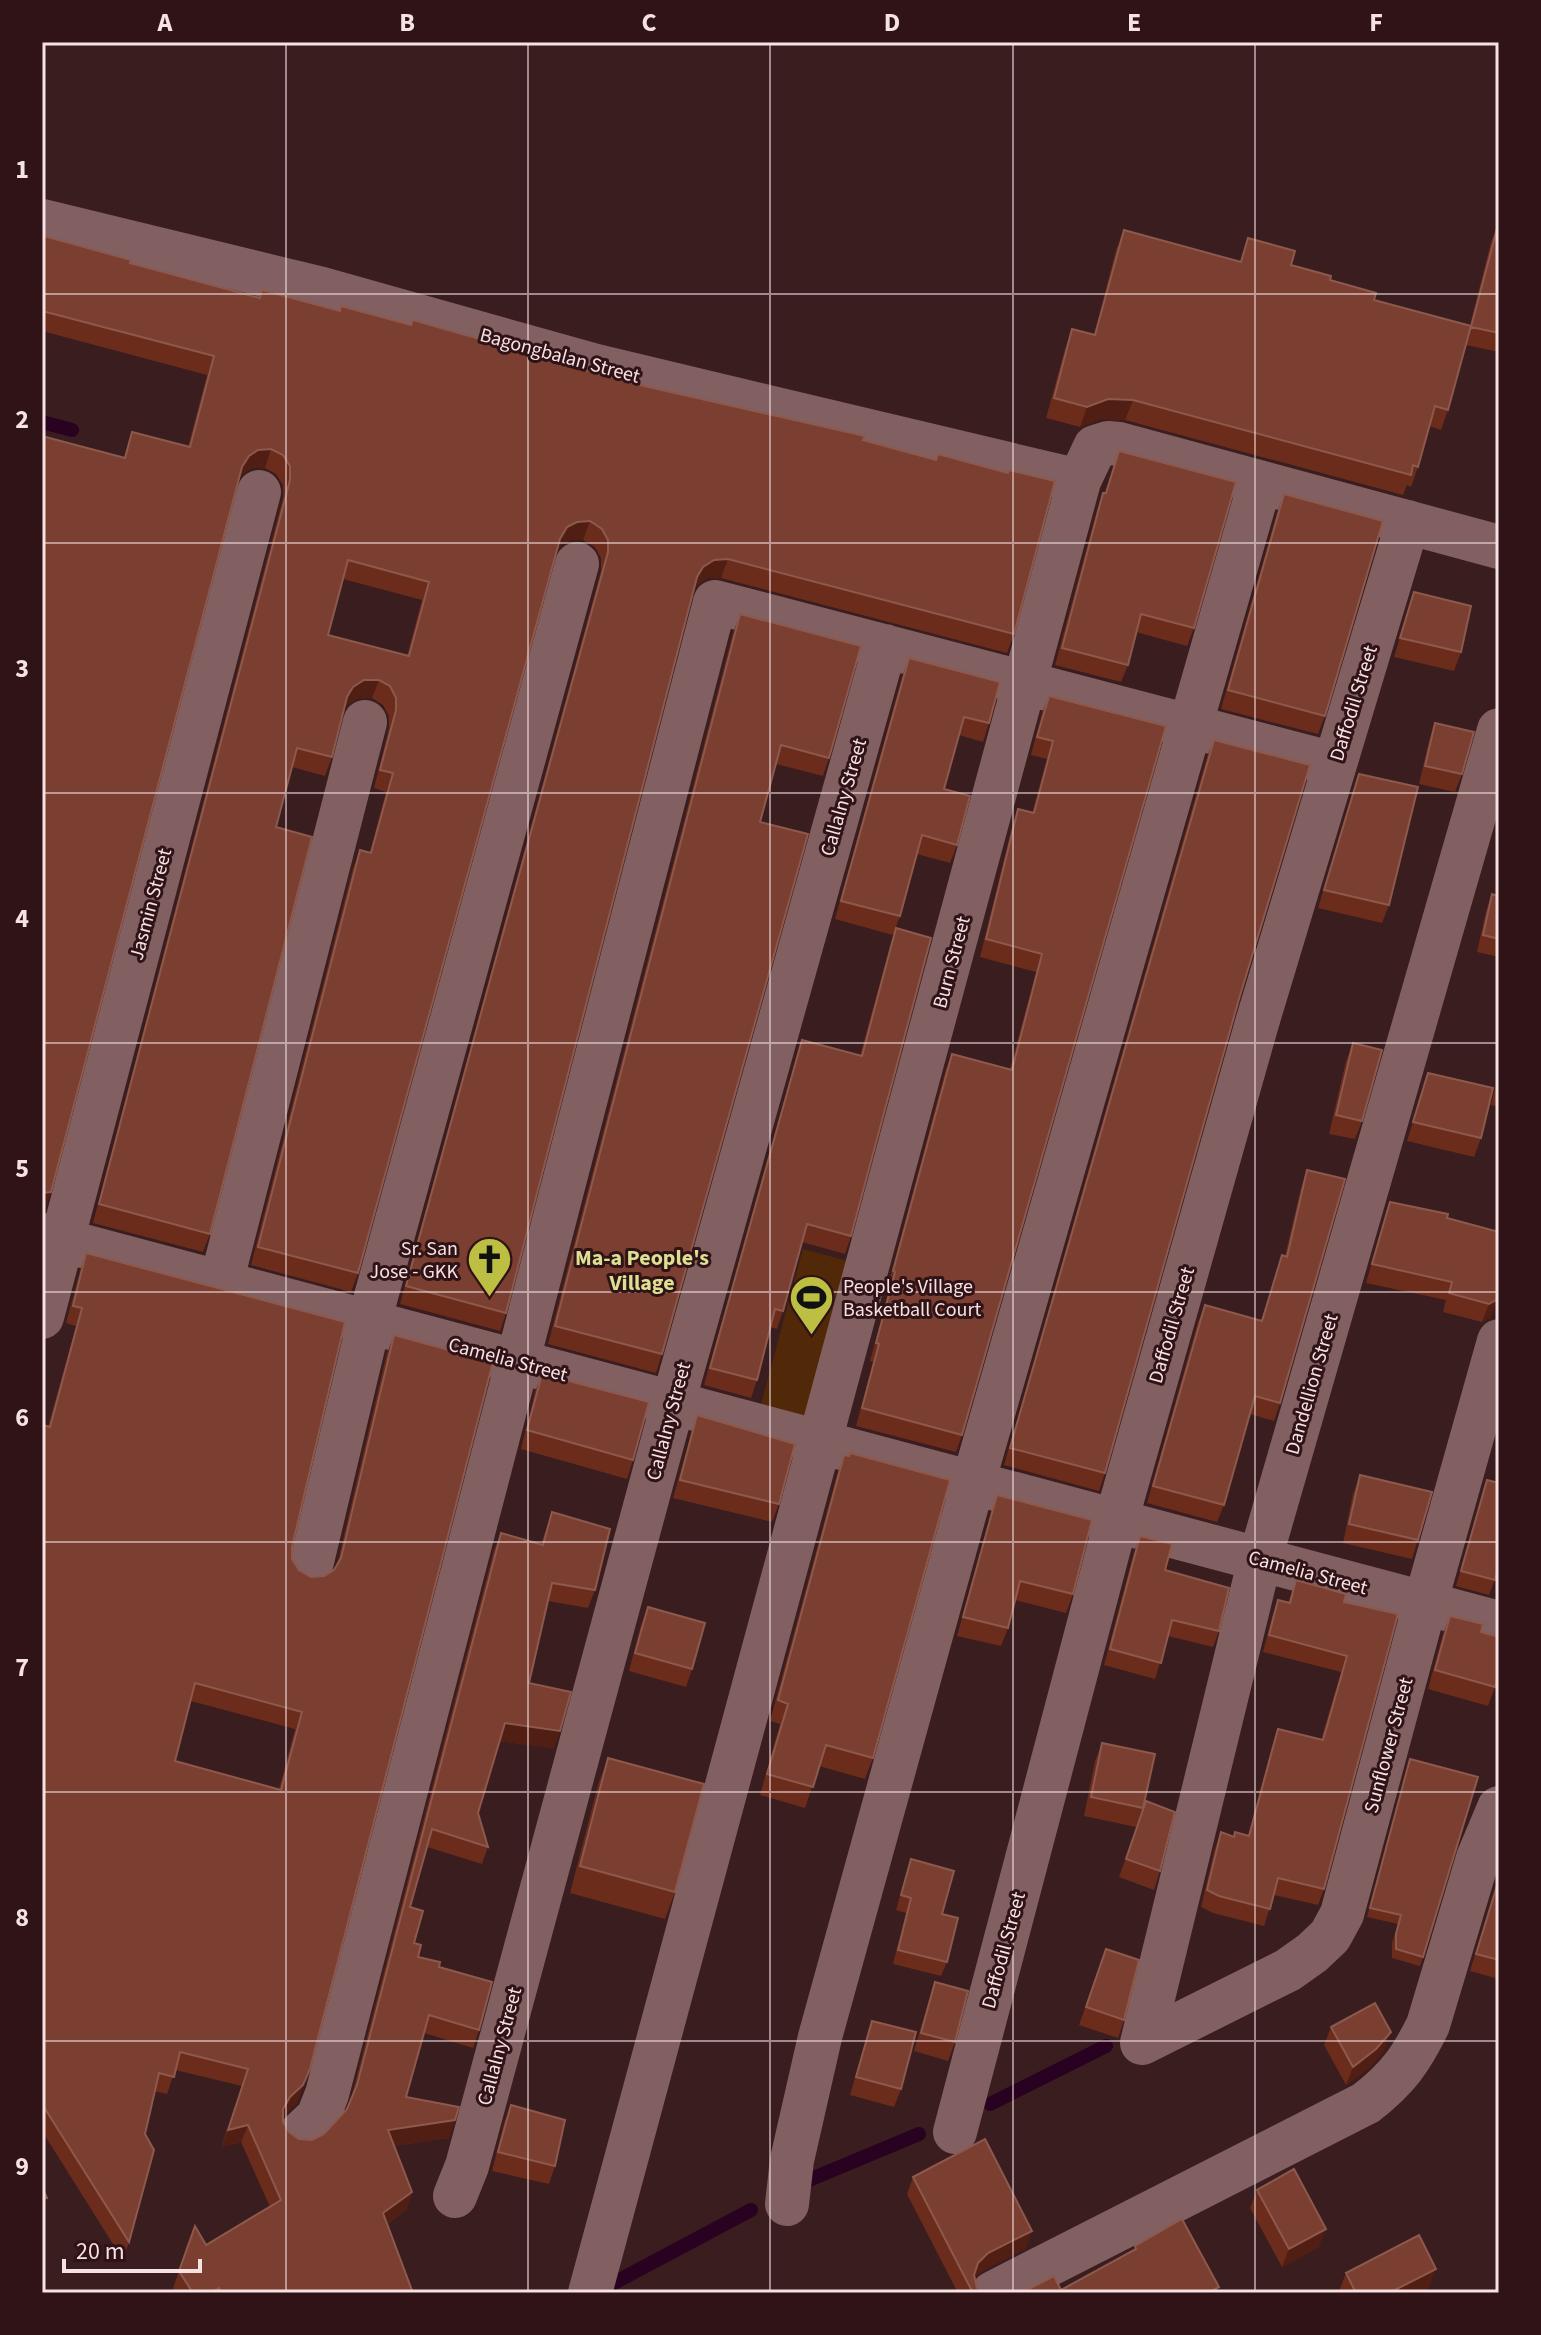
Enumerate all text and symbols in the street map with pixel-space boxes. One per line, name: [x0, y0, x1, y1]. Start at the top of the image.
text: A: [157, 4, 174, 41]
text: B: [399, 4, 415, 41]
text: C: [641, 4, 657, 41]
text: D: [884, 4, 900, 41]
text: E: [1127, 4, 1141, 41]
text: F: [1369, 4, 1383, 41]
text: 1: [15, 151, 29, 188]
street label: Bagongbalan Street: [477, 321, 643, 391]
text: 2: [15, 401, 29, 438]
street label: Daffodil Street: [1323, 642, 1385, 765]
text: 3: [15, 650, 29, 687]
street label: Callalny Street: [814, 735, 874, 859]
street label: Jasmin Street: [123, 845, 179, 963]
text: 4: [15, 900, 29, 937]
street label: Burn Street: [926, 913, 978, 1012]
text: 5: [15, 1150, 29, 1187]
place label: Sr. San Jose - GKK: [370, 1235, 458, 1286]
church icon: Sr. San Jose - GKK: [465, 1235, 513, 1298]
district label: Ma-a People's Village: [575, 1242, 709, 1299]
street label: Daffodil Street: [1142, 1264, 1202, 1387]
place label: People's Village Basketball Court: [843, 1273, 981, 1324]
sports icon: People's Village Basketball Court: [788, 1274, 836, 1337]
street label: Dandellion Street: [1278, 1310, 1346, 1458]
street label: Camelia Street: [445, 1331, 571, 1389]
street label: Callalny Street: [640, 1359, 698, 1483]
text: 6: [15, 1399, 29, 1436]
street label: Camelia Street: [1245, 1544, 1371, 1602]
text: 7: [15, 1649, 29, 1686]
street label: Sunflower Street: [1357, 1674, 1421, 1816]
street label: Daffodil Street: [975, 1889, 1033, 2012]
text: 8: [15, 1899, 29, 1936]
street label: Callalny Street: [471, 1984, 529, 2108]
text: 9: [15, 2148, 29, 2185]
scale bar: [64, 2223, 200, 2273]
text: 20 m: [76, 2234, 125, 2269]

